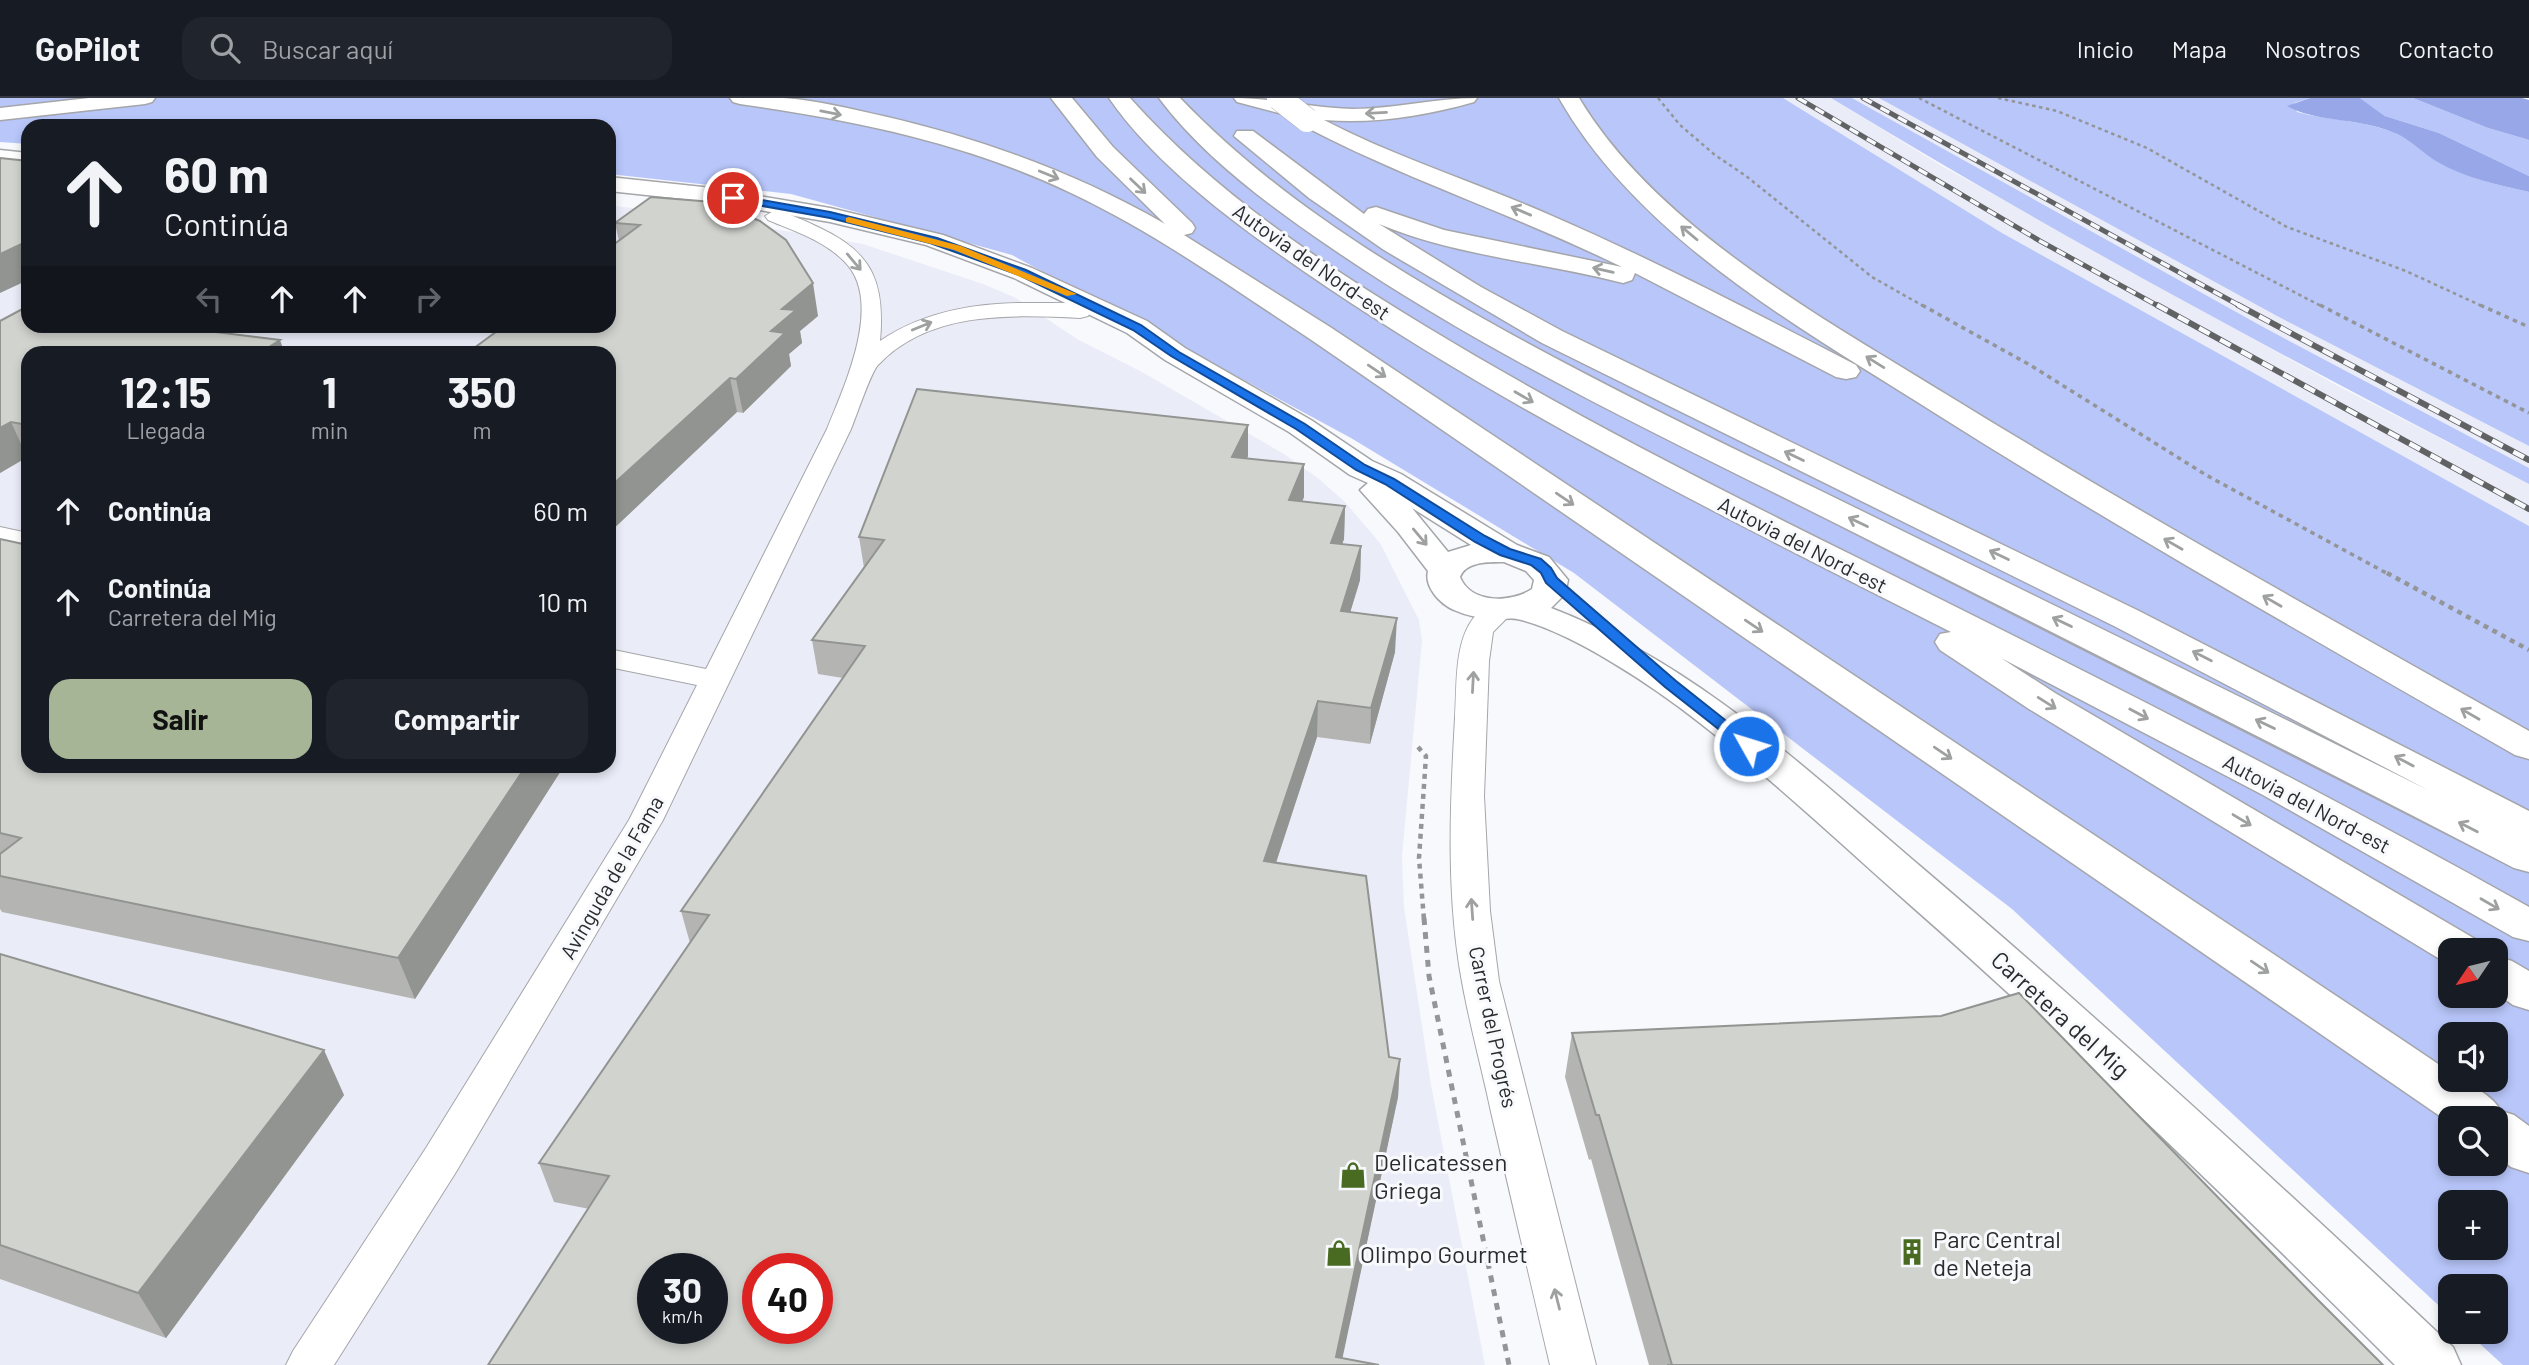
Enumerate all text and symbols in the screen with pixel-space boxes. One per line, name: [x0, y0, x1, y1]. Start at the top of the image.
search box: [182, 17, 672, 80]
text: GoPilot: [35, 28, 140, 68]
icon: search: [206, 29, 244, 67]
text: Buscar aquí: [262, 33, 393, 64]
text: Inicio: [2077, 34, 2134, 63]
text: Mapa: [2172, 34, 2227, 63]
text: Nosotros: [2265, 34, 2361, 63]
text: Contacto: [2399, 34, 2494, 63]
one-way arrow: [819, 106, 842, 120]
one-way arrow: [1365, 106, 1388, 119]
text: 60 m: [164, 144, 269, 203]
icon: ahead: [49, 147, 140, 238]
pin: [703, 168, 763, 228]
one-way arrow: [1038, 169, 1060, 182]
one-way arrow: [1130, 177, 1147, 194]
icon: arrive: [714, 179, 752, 217]
street label: Autovia del Nord-est: [1229, 197, 1395, 325]
text: Continúa: [164, 204, 289, 242]
one-way arrow: [1511, 204, 1533, 217]
one-way arrow: [1680, 225, 1698, 241]
one-way arrow: [846, 253, 862, 271]
one-way arrow: [1592, 263, 1615, 276]
icon: left: [190, 280, 228, 318]
icon: ahead: [263, 280, 301, 318]
icon: ahead: [336, 280, 374, 318]
icon: right: [409, 280, 447, 318]
one-way arrow: [911, 318, 933, 331]
one-way arrow: [1866, 355, 1886, 369]
one-way arrow: [1367, 364, 1386, 379]
text: 12:15: [120, 366, 212, 416]
text: 1: [322, 366, 337, 416]
text: 350: [447, 366, 517, 416]
one-way arrow: [1513, 390, 1533, 404]
text: Llegada: [126, 416, 205, 444]
text: min: [311, 416, 348, 444]
text: m: [473, 416, 492, 444]
one-way arrow: [1784, 449, 1805, 463]
street label: Autovia del Nord-est: [1714, 491, 1892, 597]
icon: ahead: [49, 492, 87, 530]
one-way arrow: [1555, 492, 1575, 506]
text: Continúa: [108, 495, 211, 526]
text: 60 m: [533, 495, 588, 526]
one-way arrow: [1848, 514, 1869, 528]
one-way arrow: [1412, 527, 1428, 545]
one-way arrow: [2164, 537, 2184, 551]
one-way arrow: [1989, 548, 2010, 561]
text: Continúa: [108, 572, 211, 603]
icon: ahead: [49, 583, 87, 621]
text: 10 m: [538, 586, 588, 617]
one-way arrow: [2263, 593, 2283, 607]
text: Carretera del Mig: [108, 603, 277, 631]
one-way arrow: [2052, 615, 2073, 629]
one-way arrow: [1744, 619, 1763, 633]
one-way arrow: [2192, 649, 2213, 663]
one-way arrow: [1467, 671, 1480, 694]
button: Salir: [49, 679, 312, 759]
button: Compartir: [326, 679, 588, 759]
one-way arrow: [2036, 697, 2056, 711]
one-way arrow: [2460, 706, 2480, 720]
one-way arrow: [2128, 708, 2149, 721]
position arrow: [1712, 709, 1786, 783]
one-way arrow: [2255, 717, 2276, 730]
one-way arrow: [1932, 746, 1952, 760]
street label: Autovia del Nord-est: [2219, 748, 2395, 858]
one-way arrow: [2394, 754, 2415, 768]
street label: Avinguda de la Fama: [554, 791, 668, 963]
one-way arrow: [2231, 814, 2251, 828]
one-way arrow: [2458, 820, 2479, 833]
one-way arrow: [2480, 897, 2500, 911]
one-way arrow: [1466, 898, 1479, 921]
north arrow: [2438, 938, 2508, 1008]
map controls: [2438, 938, 2508, 1344]
street label: Carrer del Progrés: [1465, 944, 1523, 1110]
street label: Carretera del Mig: [1986, 944, 2136, 1084]
one-way arrow: [2250, 960, 2269, 974]
button: sound: [2438, 1022, 2508, 1092]
button: search: [2438, 1106, 2508, 1176]
place label: Delicatessen Griega: [1374, 1147, 1507, 1204]
shop icon: Delicatessen Griega: [1338, 1160, 1368, 1190]
button: +: [2438, 1190, 2508, 1260]
place label: Parc Central de Neteja: [1933, 1224, 2061, 1281]
building icon: Parc Central de Neteja: [1897, 1237, 1927, 1267]
shop icon: Olimpo Gourmet: [1324, 1238, 1354, 1268]
place label: Olimpo Gourmet: [1360, 1239, 1528, 1268]
speed limit sign: 40: [742, 1253, 833, 1344]
text: 30: [663, 1268, 702, 1310]
button: −: [2438, 1274, 2508, 1344]
one-way arrow: [1550, 1288, 1563, 1311]
text: km/h: [662, 1305, 703, 1327]

